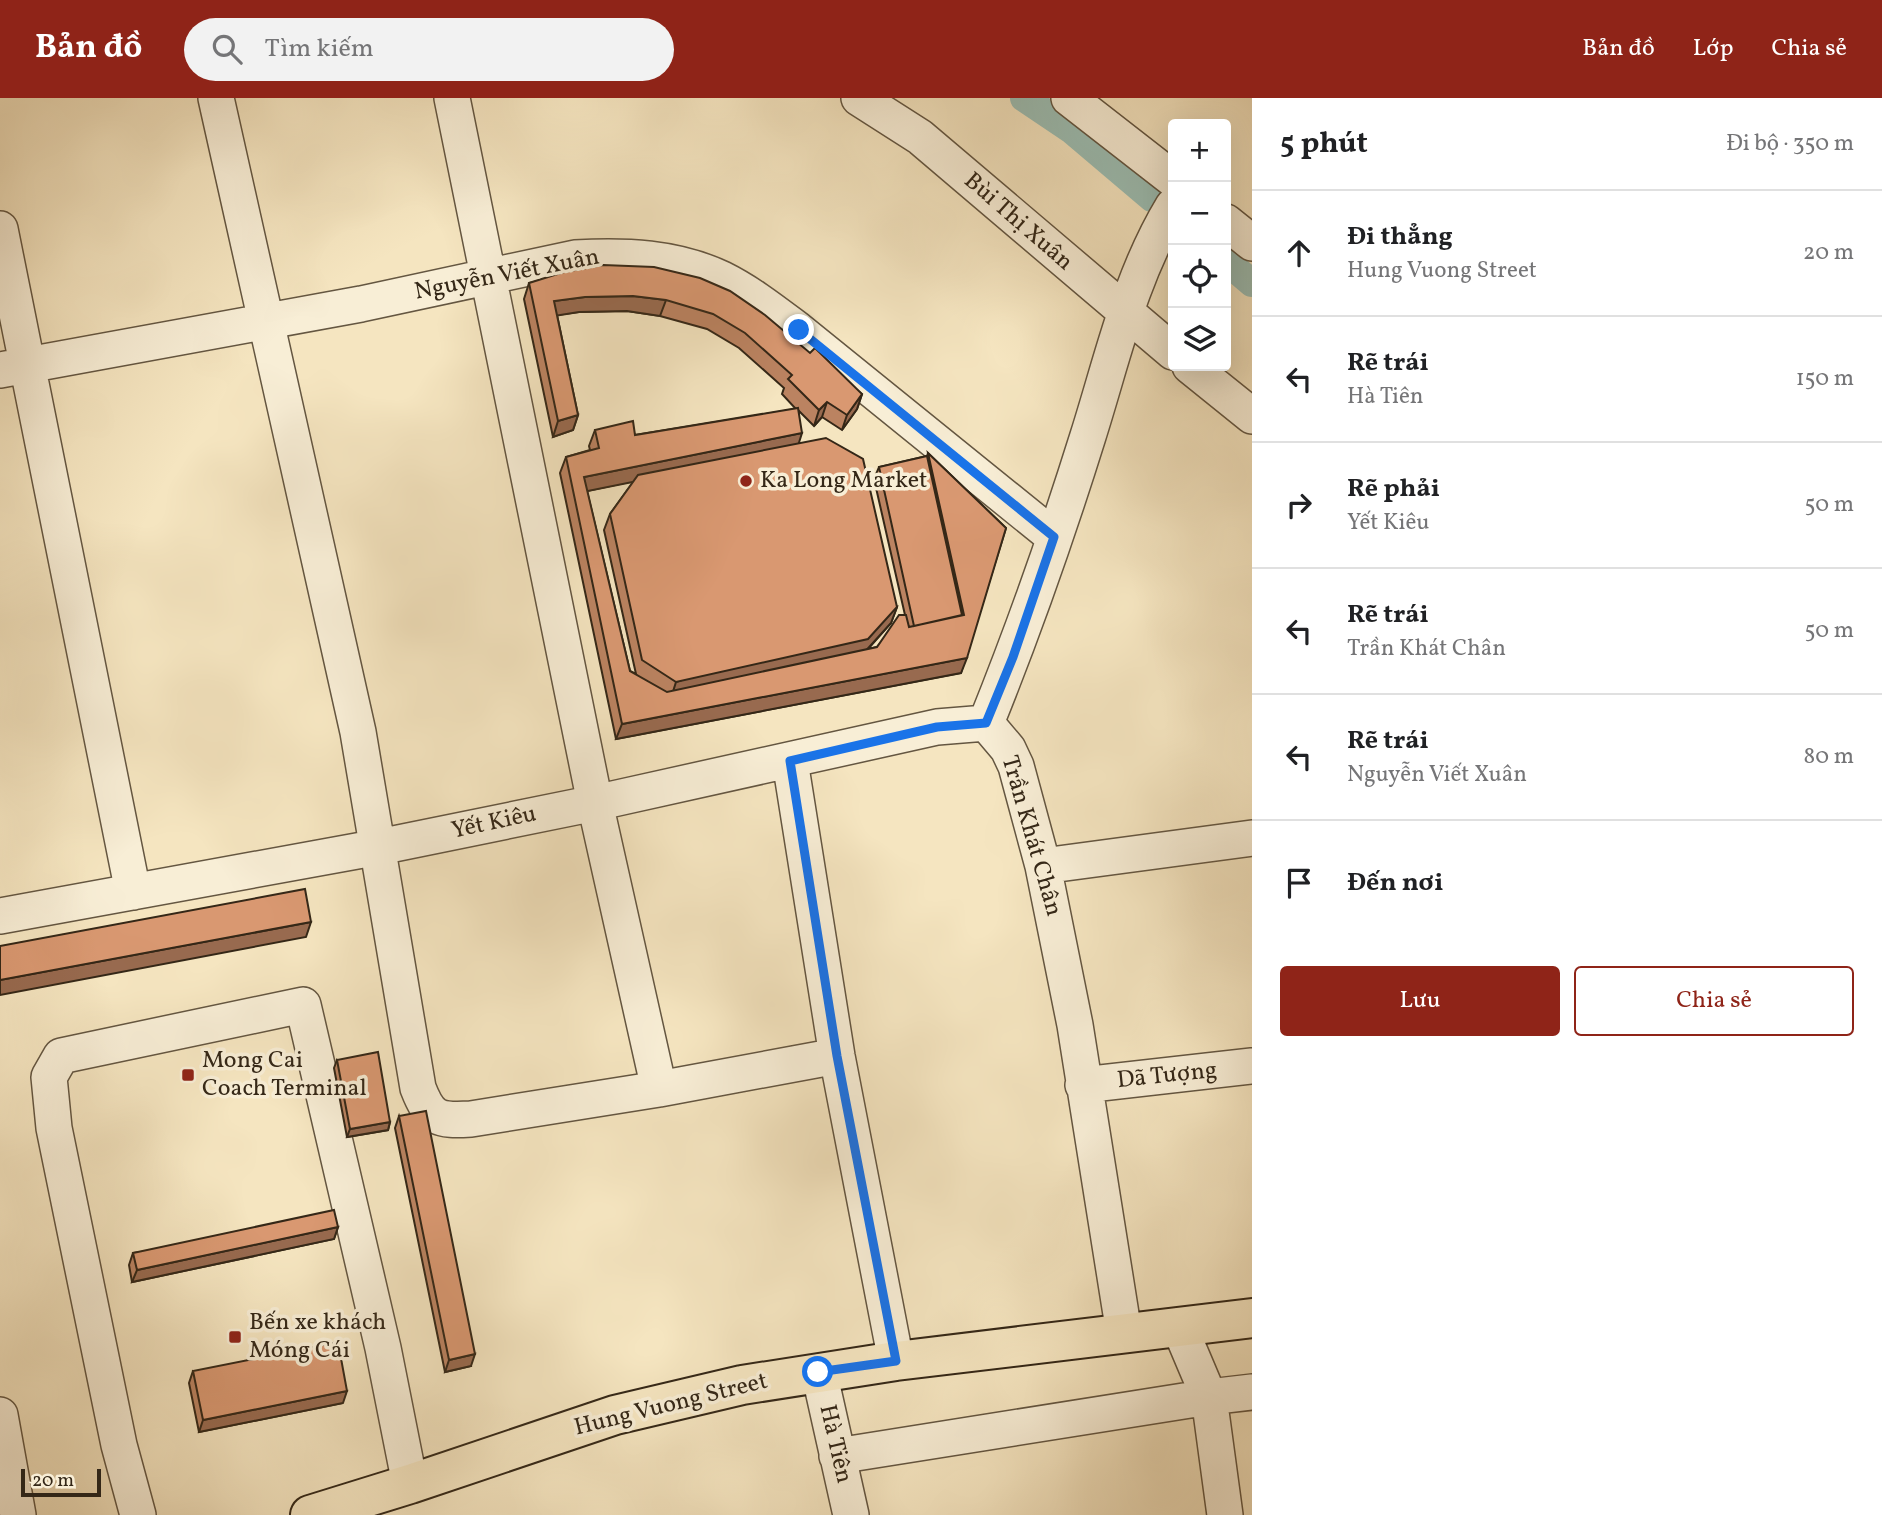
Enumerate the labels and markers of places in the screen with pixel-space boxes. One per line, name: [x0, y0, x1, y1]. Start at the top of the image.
place label: Ka Long Market: [760, 464, 928, 498]
marker: Ka Long Market: [738, 473, 754, 489]
place label: Mong Cai Coach Terminal: [202, 1044, 367, 1106]
marker: Mong Cai Coach Terminal: [180, 1067, 196, 1083]
place label: Bến xe khách Móng Cái: [249, 1306, 386, 1368]
marker: Bến xe khách Móng Cái: [227, 1329, 243, 1345]

